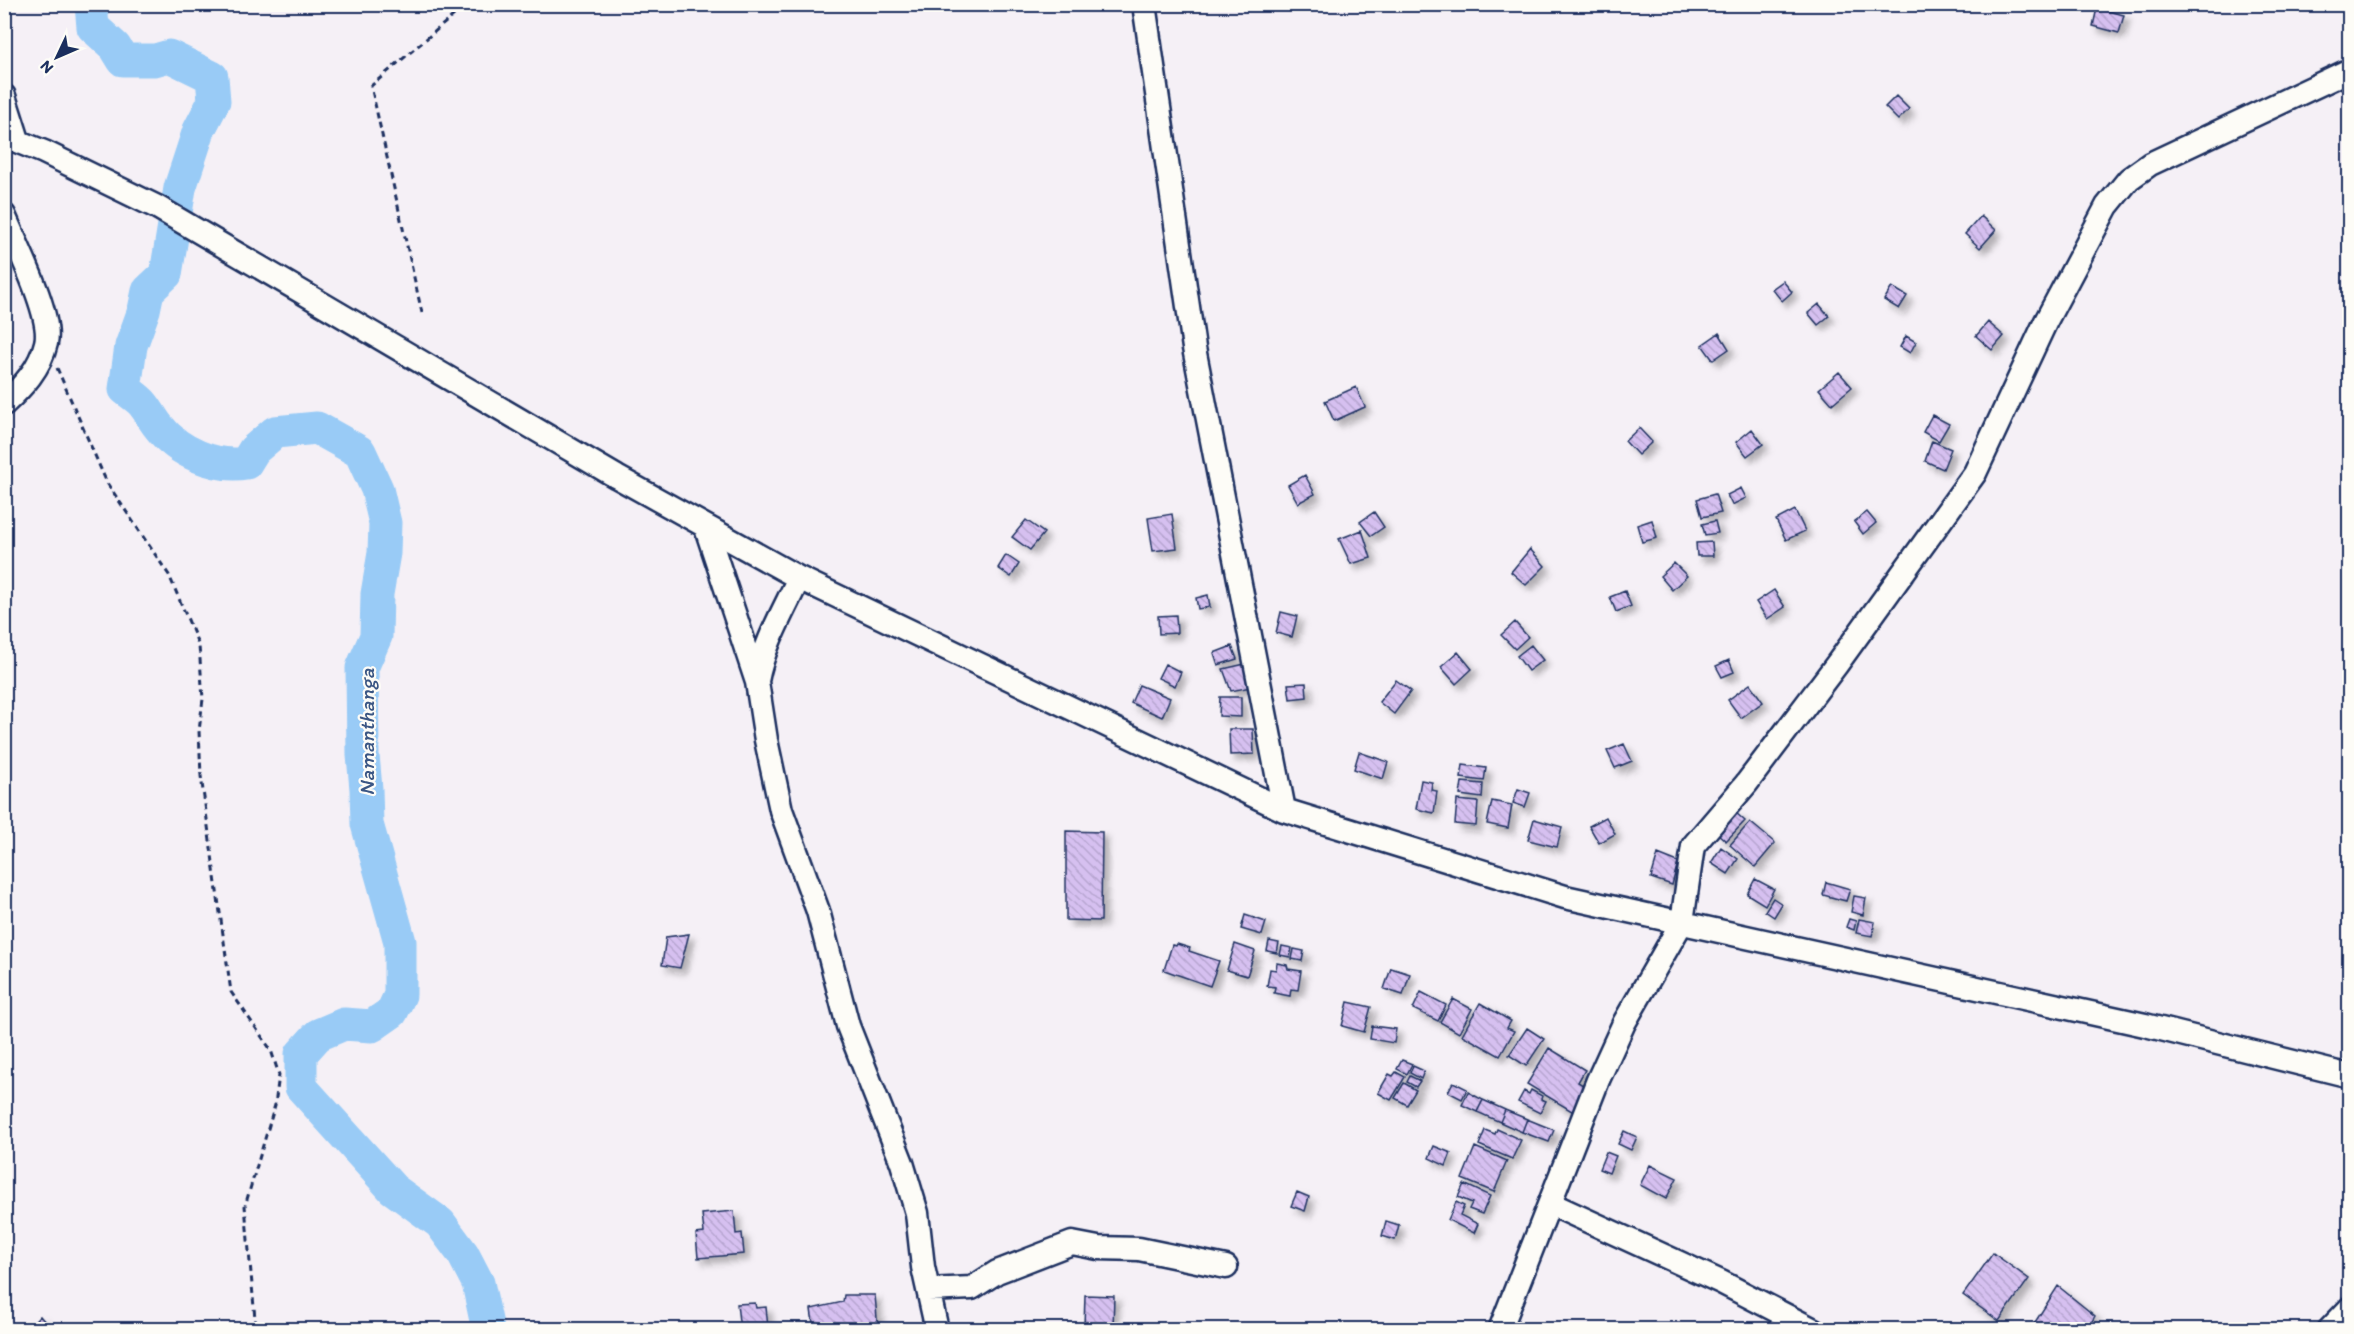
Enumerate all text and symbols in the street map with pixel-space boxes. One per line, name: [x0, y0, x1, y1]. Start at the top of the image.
north arrow: [27, 27, 87, 87]
text: N: [36, 57, 57, 78]
water label: Namanthanga: [354, 668, 379, 796]

